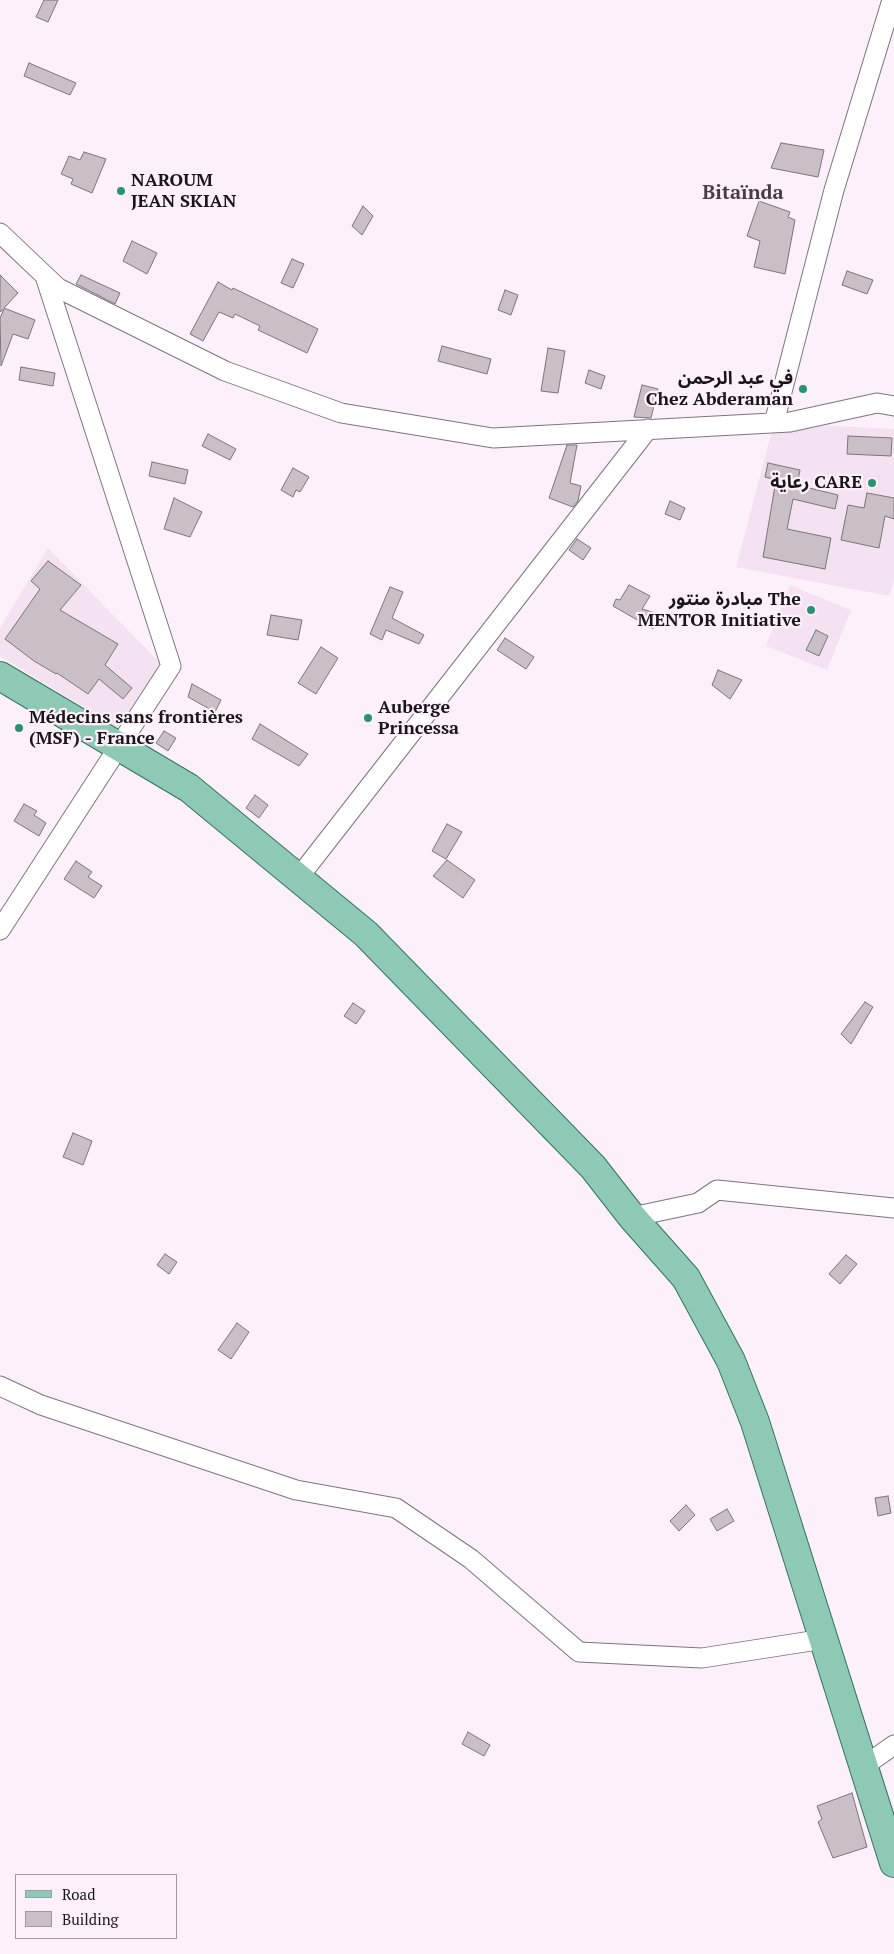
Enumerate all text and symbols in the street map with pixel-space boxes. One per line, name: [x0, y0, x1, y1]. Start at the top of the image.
place label: NAROUM JEAN SKIAN: [131, 170, 236, 212]
district label: Bitaïnda: [702, 181, 784, 205]
marker: NAROUM JEAN SKIAN: [115, 185, 127, 197]
place label: في عبد الرحمن Chez Abderaman: [646, 368, 793, 410]
marker: في عبد الرحمن Chez Abderaman: [797, 383, 809, 395]
place label: رعاية CARE: [770, 472, 862, 494]
marker: رعاية CARE: [866, 477, 878, 489]
place label: مبادرة منتور The MENTOR Initiative: [637, 589, 801, 632]
marker: مبادرة منتور The MENTOR Initiative: [805, 604, 817, 616]
place label: Auberge Princessa: [378, 697, 459, 740]
place label: Médecins sans frontières (MSF) - France: [29, 707, 243, 750]
marker: Auberge Princessa: [362, 712, 374, 724]
marker: Médecins sans frontières (MSF) - France: [13, 722, 25, 734]
legend: [15, 1874, 178, 1939]
text: Road: [62, 1884, 95, 1904]
text: Building: [62, 1909, 119, 1929]

